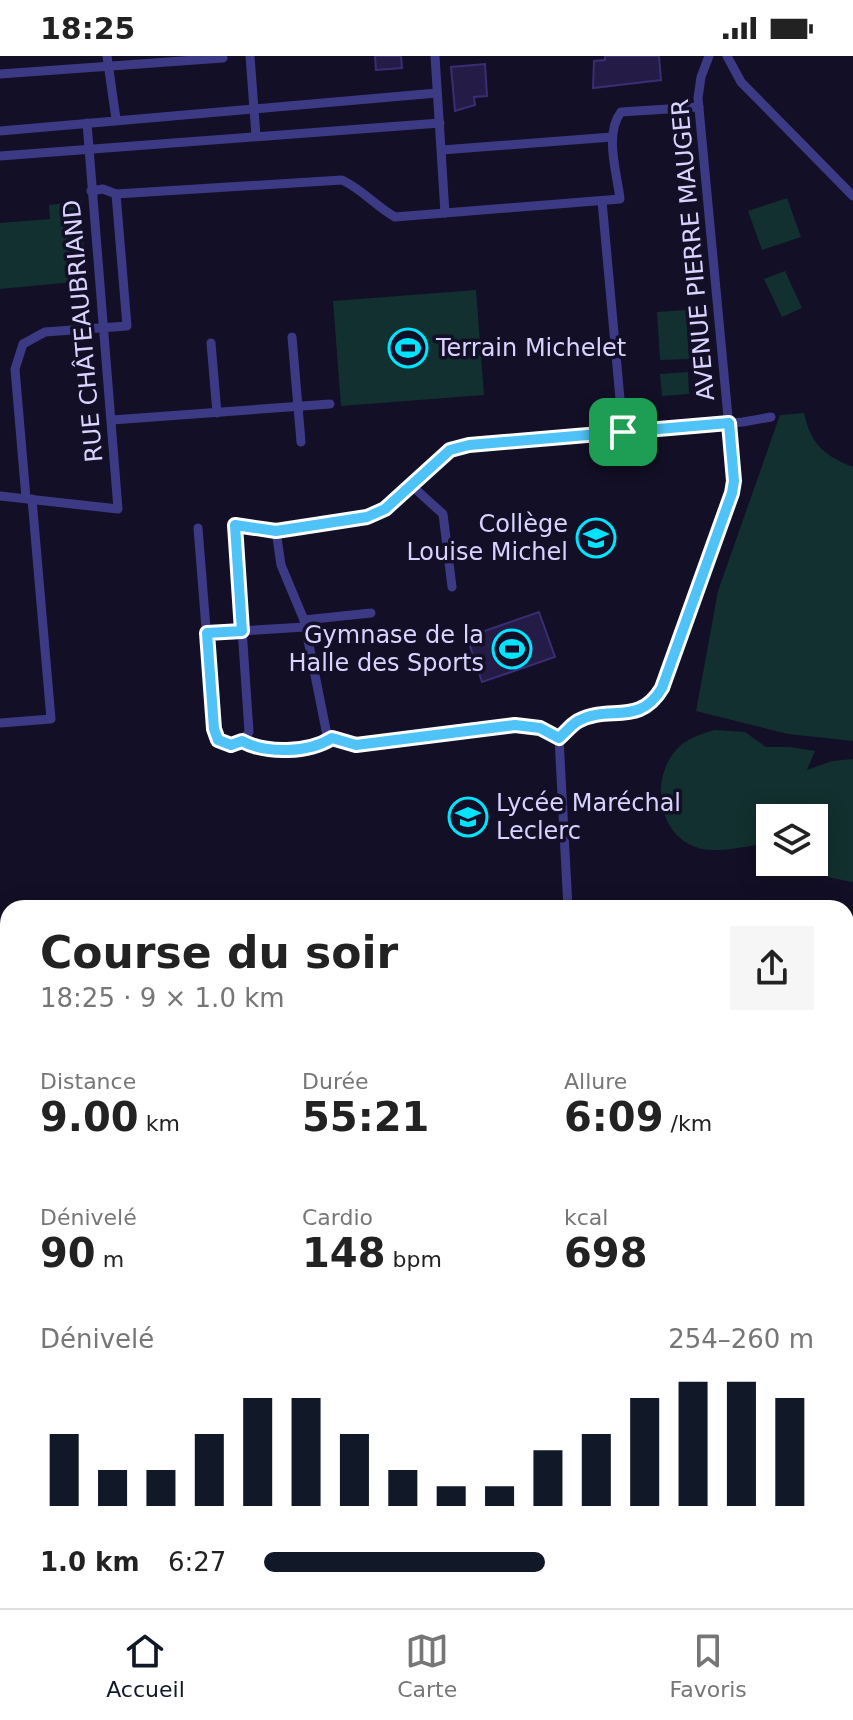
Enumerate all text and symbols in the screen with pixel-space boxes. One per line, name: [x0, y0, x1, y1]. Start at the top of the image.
text: 18:25: [40, 11, 136, 46]
street label: AVENUE PIERRE MAUGER: [666, 98, 720, 402]
street label: RUE CHÂTEAUBRIAND: [57, 199, 108, 463]
sports icon: Terrain Michelet: [387, 327, 429, 369]
place label: Terrain Michelet: [435, 334, 626, 362]
pin: [589, 398, 657, 466]
icon: arrive: [601, 410, 645, 454]
place label: Collège Louise Michel: [406, 510, 568, 566]
school or university icon: Collège Louise Michel: [575, 517, 617, 559]
place label: Gymnase de la Halle des Sports: [288, 621, 484, 677]
sports icon: Gymnase de la Halle des Sports: [491, 628, 533, 670]
place label: Lycée Maréchal Leclerc: [496, 789, 681, 845]
school or university icon: Lycée Maréchal Leclerc: [447, 796, 489, 838]
map controls: [756, 804, 828, 876]
button: layers: [756, 804, 828, 876]
button: share: [730, 926, 814, 1010]
text: Course du soir: [40, 927, 398, 978]
text: 18:25 · 9 × 1.0 km: [40, 983, 285, 1013]
text: Distance: [40, 1069, 136, 1094]
text: Durée: [302, 1069, 369, 1094]
text: Allure: [564, 1069, 627, 1094]
text: 9.00: [40, 1094, 139, 1140]
text: 55:21: [302, 1094, 429, 1140]
text: 6:09: [564, 1094, 664, 1140]
text: km: [139, 1111, 180, 1136]
text: /km: [664, 1111, 712, 1136]
text: Dénivelé: [40, 1205, 137, 1230]
text: Cardio: [302, 1205, 373, 1230]
text: kcal: [564, 1205, 608, 1230]
text: 90: [40, 1230, 96, 1276]
text: 148: [302, 1230, 386, 1276]
text: 698: [564, 1230, 648, 1276]
text: m: [96, 1247, 124, 1272]
text: bpm: [386, 1247, 442, 1272]
text: Dénivelé: [40, 1324, 154, 1354]
text: 254–260 m: [668, 1324, 814, 1354]
text: 1.0 km: [40, 1547, 140, 1577]
text: 6:27: [168, 1547, 226, 1577]
tab: Accueil: [106, 1629, 185, 1702]
tab: Carte: [397, 1629, 457, 1702]
tab: Favoris: [670, 1629, 747, 1702]

